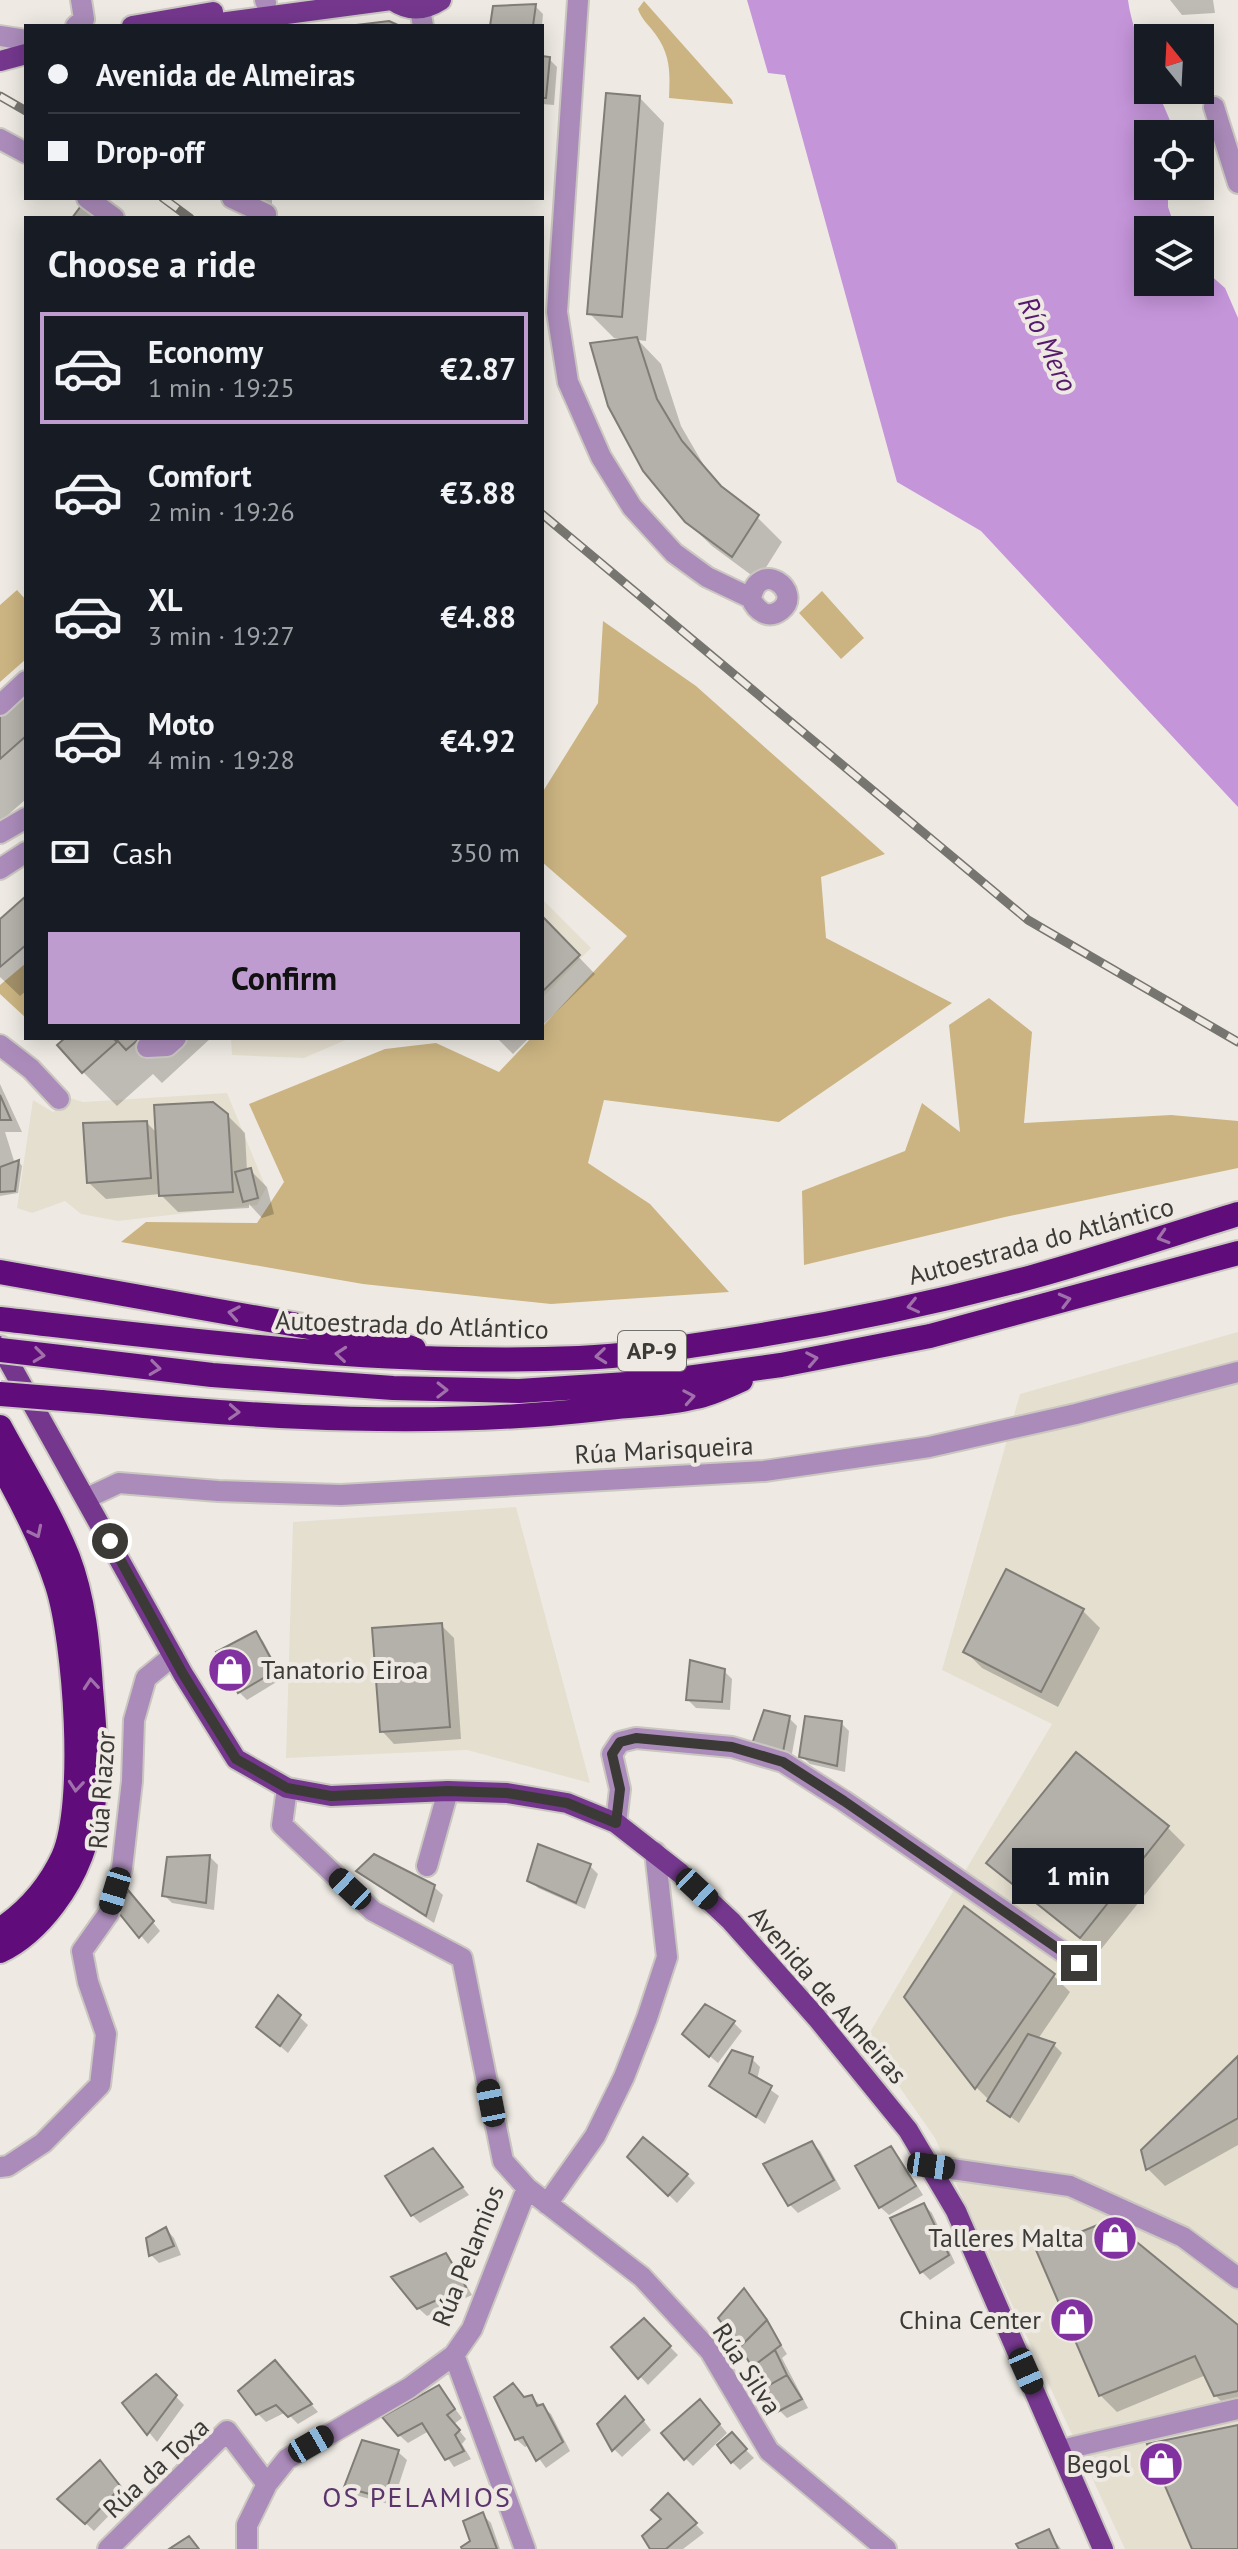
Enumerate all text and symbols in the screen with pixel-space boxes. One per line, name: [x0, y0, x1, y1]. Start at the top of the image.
north arrow: [1134, 24, 1214, 104]
map controls: [1134, 24, 1214, 296]
text: Avenida de Almeiras: [96, 55, 355, 94]
button: locate: [1134, 120, 1214, 200]
text: Drop-off: [96, 132, 204, 171]
button: layers: [1134, 216, 1214, 296]
text: Choose a ride: [48, 240, 256, 287]
water label: Río Mero: [1010, 290, 1087, 398]
icon: car: [52, 332, 124, 404]
text: Economy: [148, 332, 263, 371]
text: €2.87: [441, 349, 516, 388]
text: 1 min · 19:25: [148, 371, 295, 404]
icon: car: [52, 456, 124, 528]
text: Comfort: [148, 456, 251, 495]
text: €3.88: [441, 473, 516, 512]
text: 2 min · 19:26: [148, 495, 295, 528]
icon: car: [52, 580, 124, 652]
text: XL: [148, 580, 182, 619]
text: €4.88: [441, 597, 516, 636]
text: 3 min · 19:27: [148, 619, 295, 652]
icon: car: [52, 704, 124, 776]
text: Moto: [148, 704, 215, 743]
text: €4.92: [441, 721, 516, 760]
text: 4 min · 19:28: [148, 743, 295, 776]
icon: cash: [48, 830, 92, 874]
text: Cash: [112, 833, 173, 872]
text: 350 m: [449, 836, 520, 869]
button: Confirm: [48, 932, 520, 1024]
street label: Autoestrada do Atlántico: [905, 1189, 1177, 1292]
one-way arrow: [1157, 1228, 1171, 1244]
one-way arrow: [1058, 1292, 1072, 1309]
one-way arrow: [906, 1297, 920, 1314]
street label: Autoestrada do Atlántico: [275, 1303, 549, 1346]
one-way arrow: [228, 1306, 241, 1323]
road number: AP-9: [618, 1331, 686, 1371]
one-way arrow: [32, 1346, 46, 1363]
one-way arrow: [334, 1346, 347, 1363]
one-way arrow: [594, 1347, 607, 1364]
one-way arrow: [805, 1351, 819, 1368]
one-way arrow: [149, 1360, 162, 1377]
one-way arrow: [437, 1381, 449, 1398]
one-way arrow: [682, 1390, 696, 1407]
one-way arrow: [228, 1403, 241, 1420]
street label: Rúa Marisqueira: [574, 1428, 754, 1471]
route start: [92, 1523, 128, 1559]
one-way arrow: [26, 1524, 42, 1538]
shop icon: Tanatorio Eiroa: [206, 1646, 254, 1694]
place label: Tanatorio Eiroa: [261, 1653, 428, 1686]
one-way arrow: [83, 1677, 100, 1690]
street label: Rúa Riazor: [81, 1730, 122, 1850]
one-way arrow: [68, 1780, 85, 1793]
callout: 1 min: [1013, 1847, 1145, 1903]
text: 1 min: [1046, 1859, 1110, 1892]
car: [324, 1864, 376, 1914]
car: [671, 1864, 723, 1914]
car: [97, 1865, 133, 1917]
street label: Avenida de Almeiras: [742, 1899, 915, 2090]
route end: [1061, 1945, 1097, 1981]
car: [475, 2077, 507, 2129]
car: [906, 2151, 956, 2181]
street label: Rúa Pelamios: [424, 2180, 511, 2331]
shop icon: Talleres Malta: [1091, 2214, 1139, 2262]
place label: Talleres Malta: [928, 2221, 1084, 2254]
shop icon: China Center: [1048, 2296, 1096, 2344]
place label: China Center: [899, 2303, 1041, 2336]
street label: Rúa Silva: [706, 2317, 789, 2421]
car: [1005, 2344, 1047, 2398]
street label: Rúa da Toxa: [96, 2410, 215, 2525]
car: [284, 2422, 338, 2466]
shop icon: Begol: [1137, 2440, 1185, 2488]
place label: Begol: [1066, 2447, 1130, 2480]
district label: OS PELAMIOS: [322, 2478, 512, 2515]

